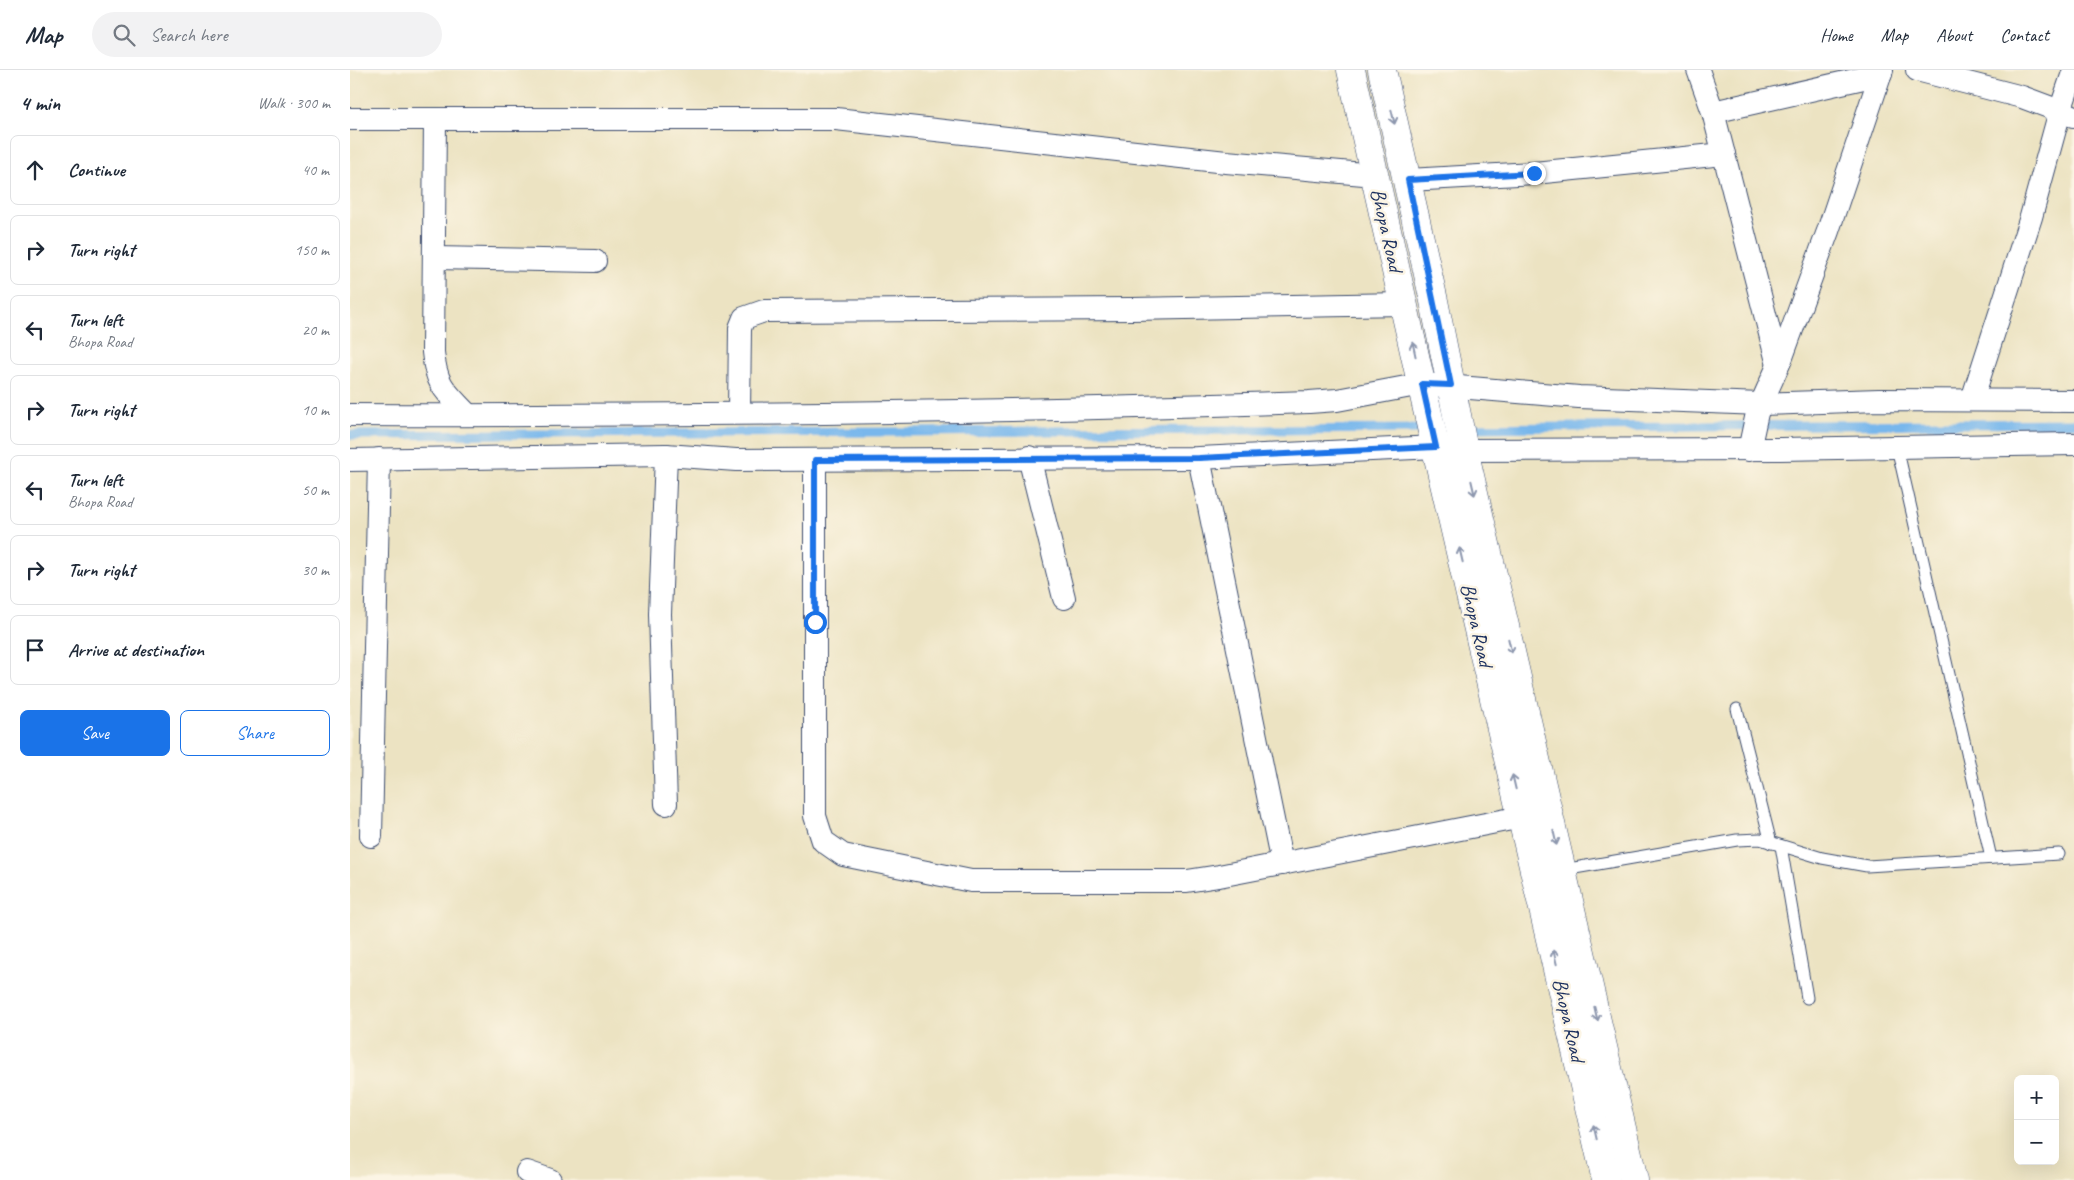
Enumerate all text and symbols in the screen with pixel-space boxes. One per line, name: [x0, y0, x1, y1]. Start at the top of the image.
search box: [92, 12, 442, 57]
text: Map: [25, 20, 62, 50]
icon: search: [110, 21, 138, 49]
text: Search here: [150, 23, 228, 47]
text: Home: [1820, 24, 1853, 46]
text: Map: [1881, 24, 1908, 46]
text: About: [1936, 24, 1972, 46]
text: Contact: [2000, 24, 2049, 46]
text: 4 min: [20, 90, 60, 116]
text: Walk · 300 m: [258, 93, 330, 113]
one-way arrow: [1389, 109, 1398, 125]
icon: ahead: [21, 156, 49, 184]
text: Continue: [68, 158, 125, 182]
text: 40 m: [302, 160, 329, 180]
route end: [1523, 162, 1546, 185]
street label: Bhopa Road: [1365, 186, 1410, 277]
icon: right: [21, 236, 49, 264]
text: Turn right: [68, 238, 135, 262]
text: 150 m: [295, 240, 329, 260]
text: Turn left: [68, 308, 123, 332]
icon: left: [21, 316, 49, 344]
text: 20 m: [302, 320, 329, 340]
text: Bhopa Road: [68, 332, 133, 352]
one-way arrow: [1409, 341, 1418, 357]
icon: right: [21, 396, 49, 424]
text: Turn right: [68, 398, 135, 422]
text: 10 m: [302, 400, 329, 420]
text: Turn left: [68, 468, 123, 492]
icon: left: [21, 476, 49, 504]
one-way arrow: [1469, 479, 1478, 495]
text: 50 m: [302, 480, 329, 500]
text: Bhopa Road: [68, 492, 133, 512]
one-way arrow: [1456, 548, 1465, 564]
icon: right: [21, 556, 49, 584]
text: Turn right: [68, 558, 135, 582]
text: 30 m: [302, 560, 329, 580]
street label: Bhopa Road: [1455, 581, 1500, 672]
route start: [804, 611, 827, 634]
icon: arrive: [21, 636, 49, 664]
text: Arrive at destination: [68, 638, 204, 662]
one-way arrow: [1506, 638, 1515, 654]
button: Save: [20, 710, 170, 756]
button: Share: [180, 710, 330, 756]
one-way arrow: [1509, 774, 1518, 790]
one-way arrow: [1551, 830, 1560, 846]
one-way arrow: [1550, 950, 1559, 966]
street label: Bhopa Road: [1547, 976, 1592, 1067]
one-way arrow: [1592, 1005, 1601, 1021]
map controls: [2014, 1075, 2059, 1165]
button: +: [2014, 1075, 2059, 1120]
button: −: [2014, 1120, 2059, 1165]
one-way arrow: [1590, 1125, 1599, 1141]

